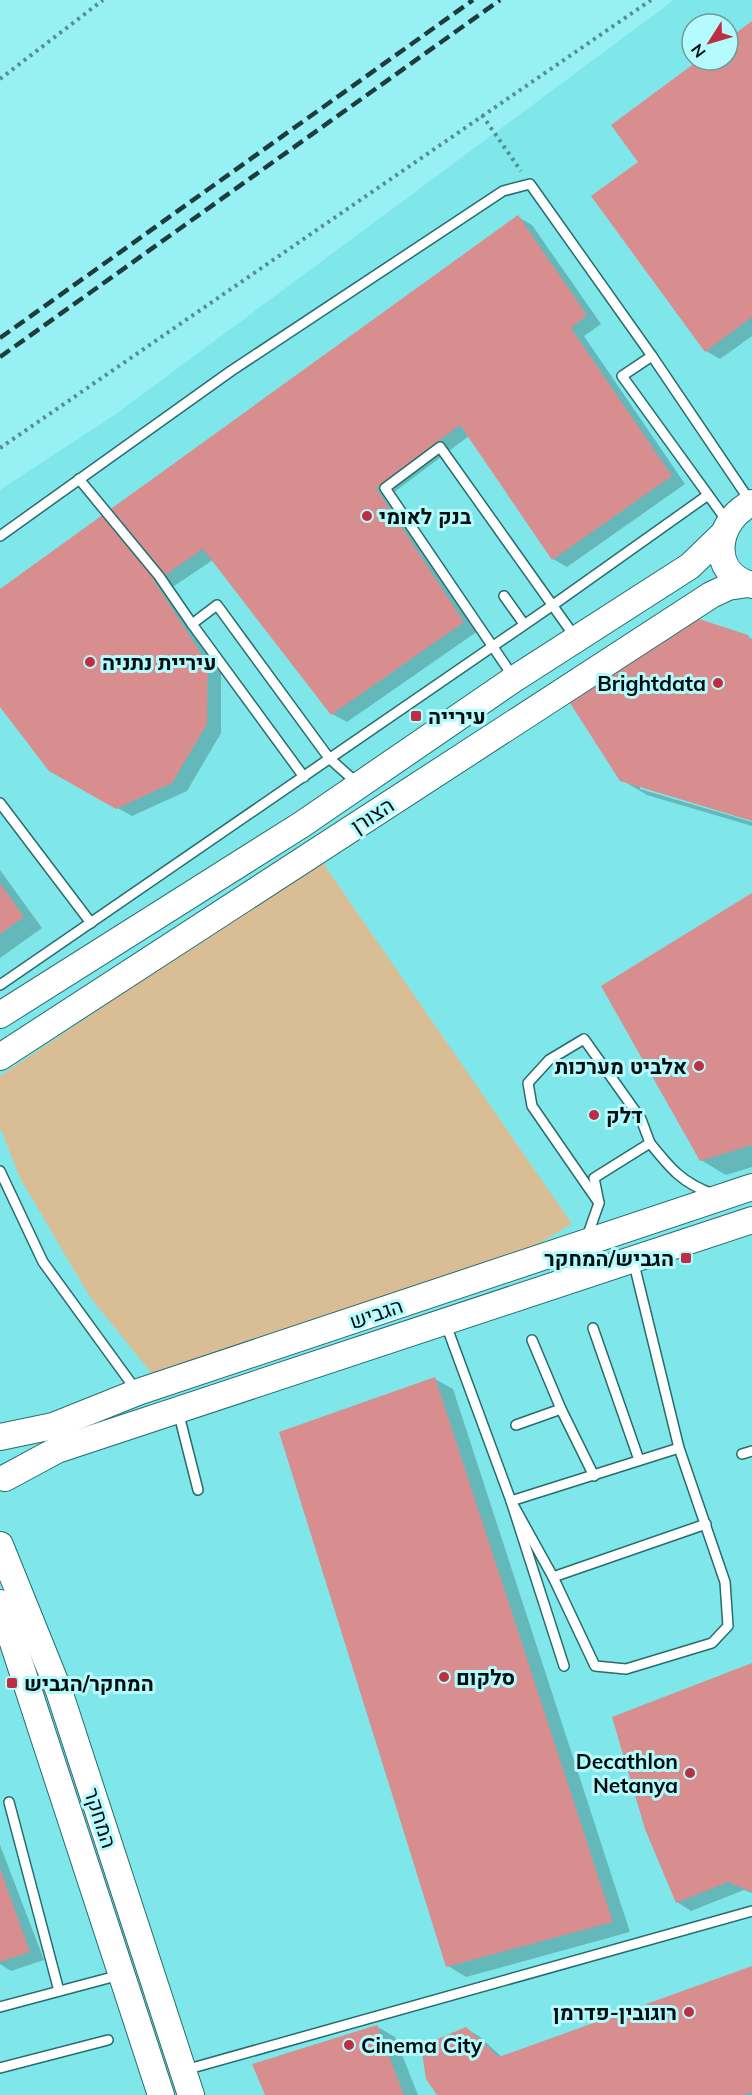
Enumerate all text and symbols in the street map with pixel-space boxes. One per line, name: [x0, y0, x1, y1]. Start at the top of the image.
north arrow: [680, 12, 740, 72]
text: N: [686, 40, 710, 62]
place label: בנק לאומי: [379, 503, 472, 529]
marker: בנק לאומי: [360, 509, 374, 523]
place label: עיריית נתניה: [102, 649, 217, 675]
marker: עיריית נתניה: [83, 655, 97, 669]
place label: Brightdata: [597, 670, 706, 696]
marker: Brightdata: [711, 676, 725, 690]
place label: עירייה: [428, 703, 486, 729]
marker: עירייה: [409, 709, 423, 723]
street label: הצורן: [345, 791, 399, 839]
place label: אלביט מערכות: [555, 1053, 687, 1079]
marker: אלביט מערכות: [692, 1059, 706, 1073]
place label: דלק: [606, 1102, 643, 1128]
marker: דלק: [587, 1108, 601, 1122]
place label: הגביש/המחקר: [544, 1245, 674, 1271]
marker: הגביש/המחקר: [679, 1251, 693, 1265]
street label: הגביש: [346, 1292, 406, 1334]
place label: סלקום: [456, 1664, 515, 1690]
place label: המחקר/הגביש: [24, 1670, 154, 1696]
marker: סלקום: [437, 1670, 451, 1684]
marker: המחקר/הגביש: [5, 1676, 19, 1690]
place label: Decathlon Netanya: [576, 1748, 678, 1798]
marker: Decathlon Netanya: [683, 1766, 697, 1780]
street label: המחקר: [79, 1785, 123, 1851]
place label: רוגובין-פדרמן: [553, 1999, 677, 2025]
marker: רוגובין-פדרמן: [682, 2005, 696, 2019]
place label: Cinema City: [361, 2032, 483, 2058]
marker: Cinema City: [342, 2038, 356, 2052]

